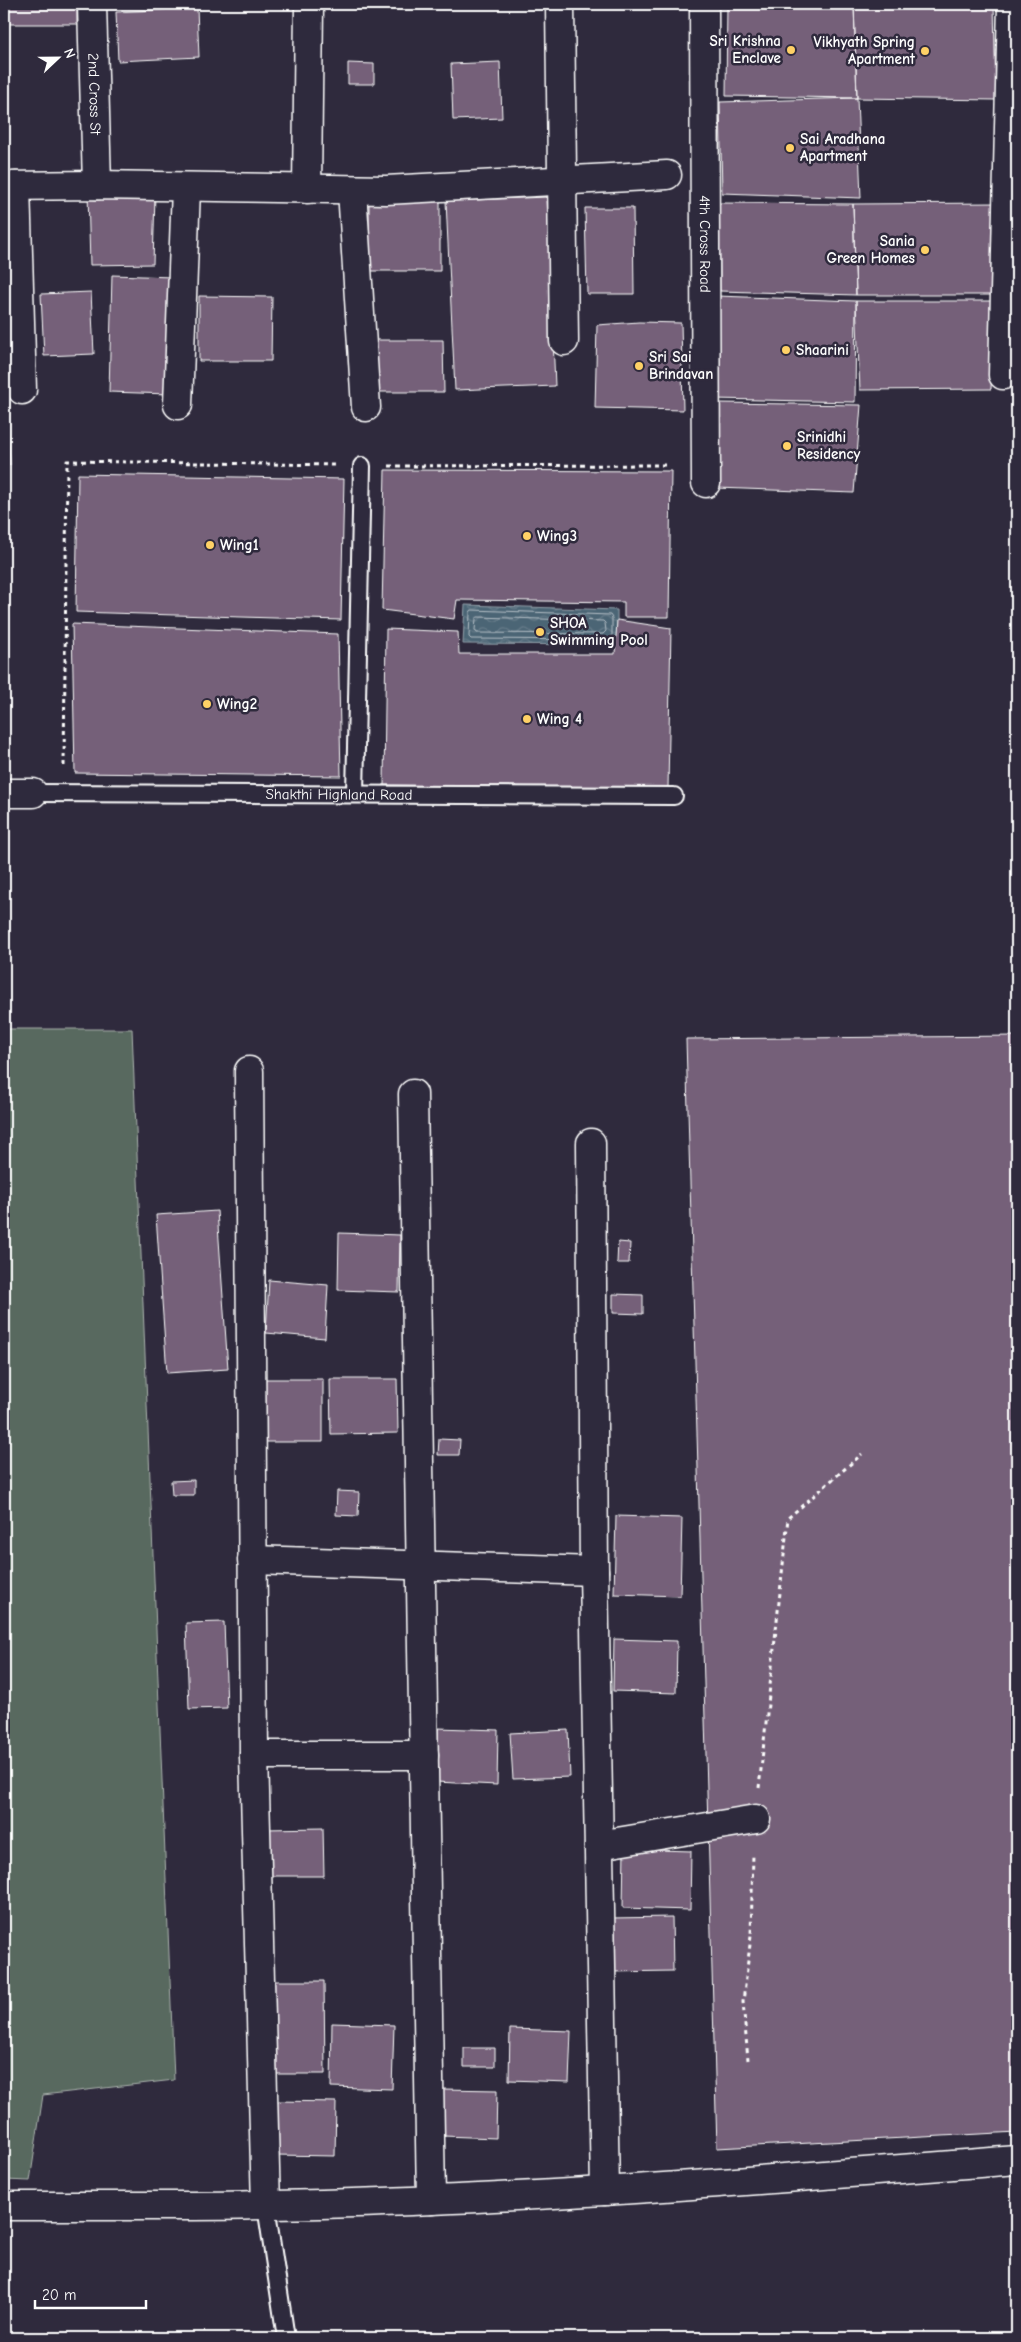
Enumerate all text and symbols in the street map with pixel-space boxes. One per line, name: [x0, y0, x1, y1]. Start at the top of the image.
north arrow: [32, 32, 82, 82]
place label: Sri Krishna Enclave: [710, 32, 781, 67]
place label: Vikhyath Spring Apartment: [814, 33, 916, 68]
marker: Sri Krishna Enclave: [785, 44, 797, 56]
marker: Vikhyath Spring Apartment: [919, 45, 931, 57]
text: N: [60, 46, 79, 61]
street label: 2nd Cross St: [84, 53, 105, 136]
place label: Sai Aradhana Apartment: [800, 130, 885, 165]
marker: Sai Aradhana Apartment: [784, 142, 796, 154]
street label: 4th Cross Road: [696, 195, 714, 293]
place label: Sania Green Homes: [826, 232, 915, 267]
marker: Sania Green Homes: [919, 244, 931, 256]
place label: Shaarini: [796, 341, 849, 359]
marker: Shaarini: [780, 344, 792, 356]
place label: Sri Sai Brindavan: [649, 348, 713, 383]
marker: Sri Sai Brindavan: [633, 360, 645, 372]
place label: Srinidhi Residency: [797, 428, 861, 463]
marker: Srinidhi Residency: [781, 440, 793, 452]
place label: Wing3: [537, 527, 577, 545]
marker: Wing3: [521, 530, 533, 542]
place label: Wing1: [220, 536, 259, 554]
marker: Wing1: [204, 539, 216, 551]
place label: SHOA Swimming Pool: [550, 614, 648, 649]
marker: SHOA Swimming Pool: [534, 626, 546, 638]
place label: Wing2: [217, 695, 257, 713]
marker: Wing2: [201, 698, 213, 710]
place label: Wing 4: [537, 710, 582, 728]
marker: Wing 4: [521, 713, 533, 725]
street label: Shakthi Highland Road: [265, 785, 413, 804]
scale bar: [35, 2277, 146, 2309]
text: 20 m: [42, 2286, 76, 2304]

